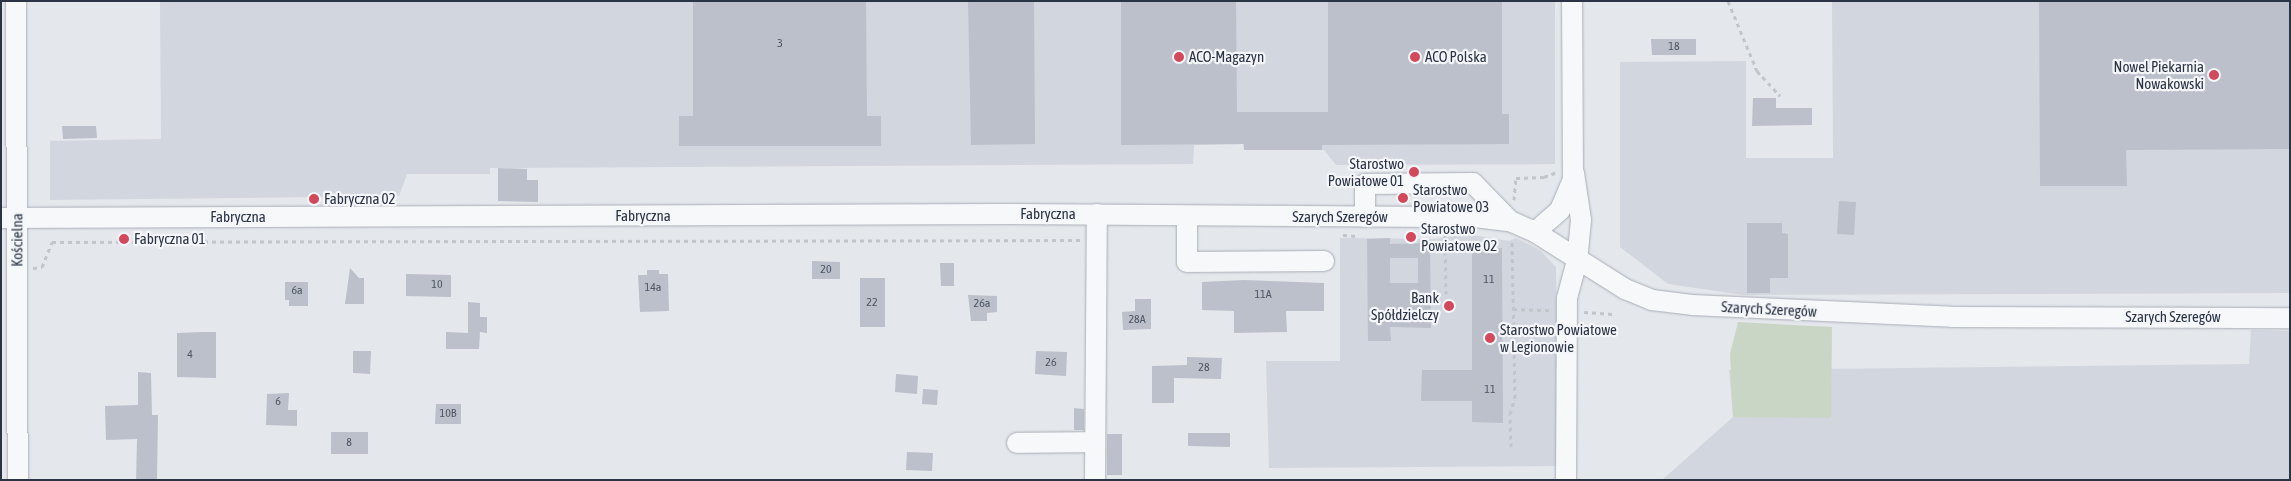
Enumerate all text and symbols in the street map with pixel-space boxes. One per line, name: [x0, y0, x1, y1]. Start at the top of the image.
house number: 3: [777, 37, 783, 51]
house number: 18: [1668, 40, 1680, 54]
place label: ACO-Magazyn: [1189, 48, 1264, 66]
place label: ACO Polska: [1425, 48, 1487, 66]
marker: ACO-Magazyn: [1173, 51, 1185, 63]
marker: ACO Polska: [1409, 51, 1421, 63]
place label: Nowel Piekarnia Nowakowski: [2114, 57, 2204, 92]
marker: Nowel Piekarnia Nowakowski: [2208, 69, 2220, 81]
place label: Starostwo Powiatowe 01: [1328, 154, 1404, 189]
marker: Starostwo Powiatowe 01: [1408, 166, 1420, 178]
place label: Starostwo Powiatowe 03: [1413, 180, 1489, 215]
place label: Fabryczna 02: [324, 190, 396, 208]
marker: Starostwo Powiatowe 03: [1397, 192, 1409, 204]
marker: Fabryczna 02: [308, 193, 320, 205]
street label: Fabryczna: [1020, 205, 1076, 223]
street label: Fabryczna: [615, 207, 671, 225]
street label: Fabryczna: [210, 208, 266, 226]
street label: Szarych Szeregów: [1292, 208, 1388, 226]
street label: Kościelna: [8, 213, 26, 267]
place label: Starostwo Powiatowe 02: [1421, 219, 1497, 254]
place label: Fabryczna 01: [134, 230, 206, 248]
marker: Starostwo Powiatowe 02: [1405, 231, 1417, 243]
marker: Fabryczna 01: [118, 233, 130, 245]
house number: 20: [820, 263, 832, 277]
house number: 11: [1483, 273, 1495, 287]
house number: 10: [431, 278, 443, 292]
house number: 14a: [645, 281, 661, 295]
house number: 6a: [291, 284, 303, 298]
house number: 11A: [1254, 288, 1272, 302]
place label: Bank Spółdzielczy: [1371, 288, 1439, 323]
house number: 22: [866, 296, 878, 310]
house number: 26a: [974, 297, 990, 311]
street label: Szarych Szeregów: [1721, 298, 1817, 320]
marker: Bank Spółdzielczy: [1443, 300, 1455, 312]
street label: Szarych Szeregów: [2125, 308, 2221, 326]
house number: 28A: [1128, 313, 1146, 327]
place label: Starostwo Powiatowe w Legionowie: [1500, 320, 1617, 355]
marker: Starostwo Powiatowe w Legionowie: [1484, 332, 1496, 344]
house number: 4: [187, 348, 193, 362]
house number: 26: [1045, 356, 1057, 370]
house number: 28: [1198, 361, 1210, 375]
house number: 11: [1484, 383, 1496, 397]
house number: 6: [275, 395, 281, 409]
house number: 10B: [440, 407, 456, 421]
house number: 8: [346, 436, 352, 450]

